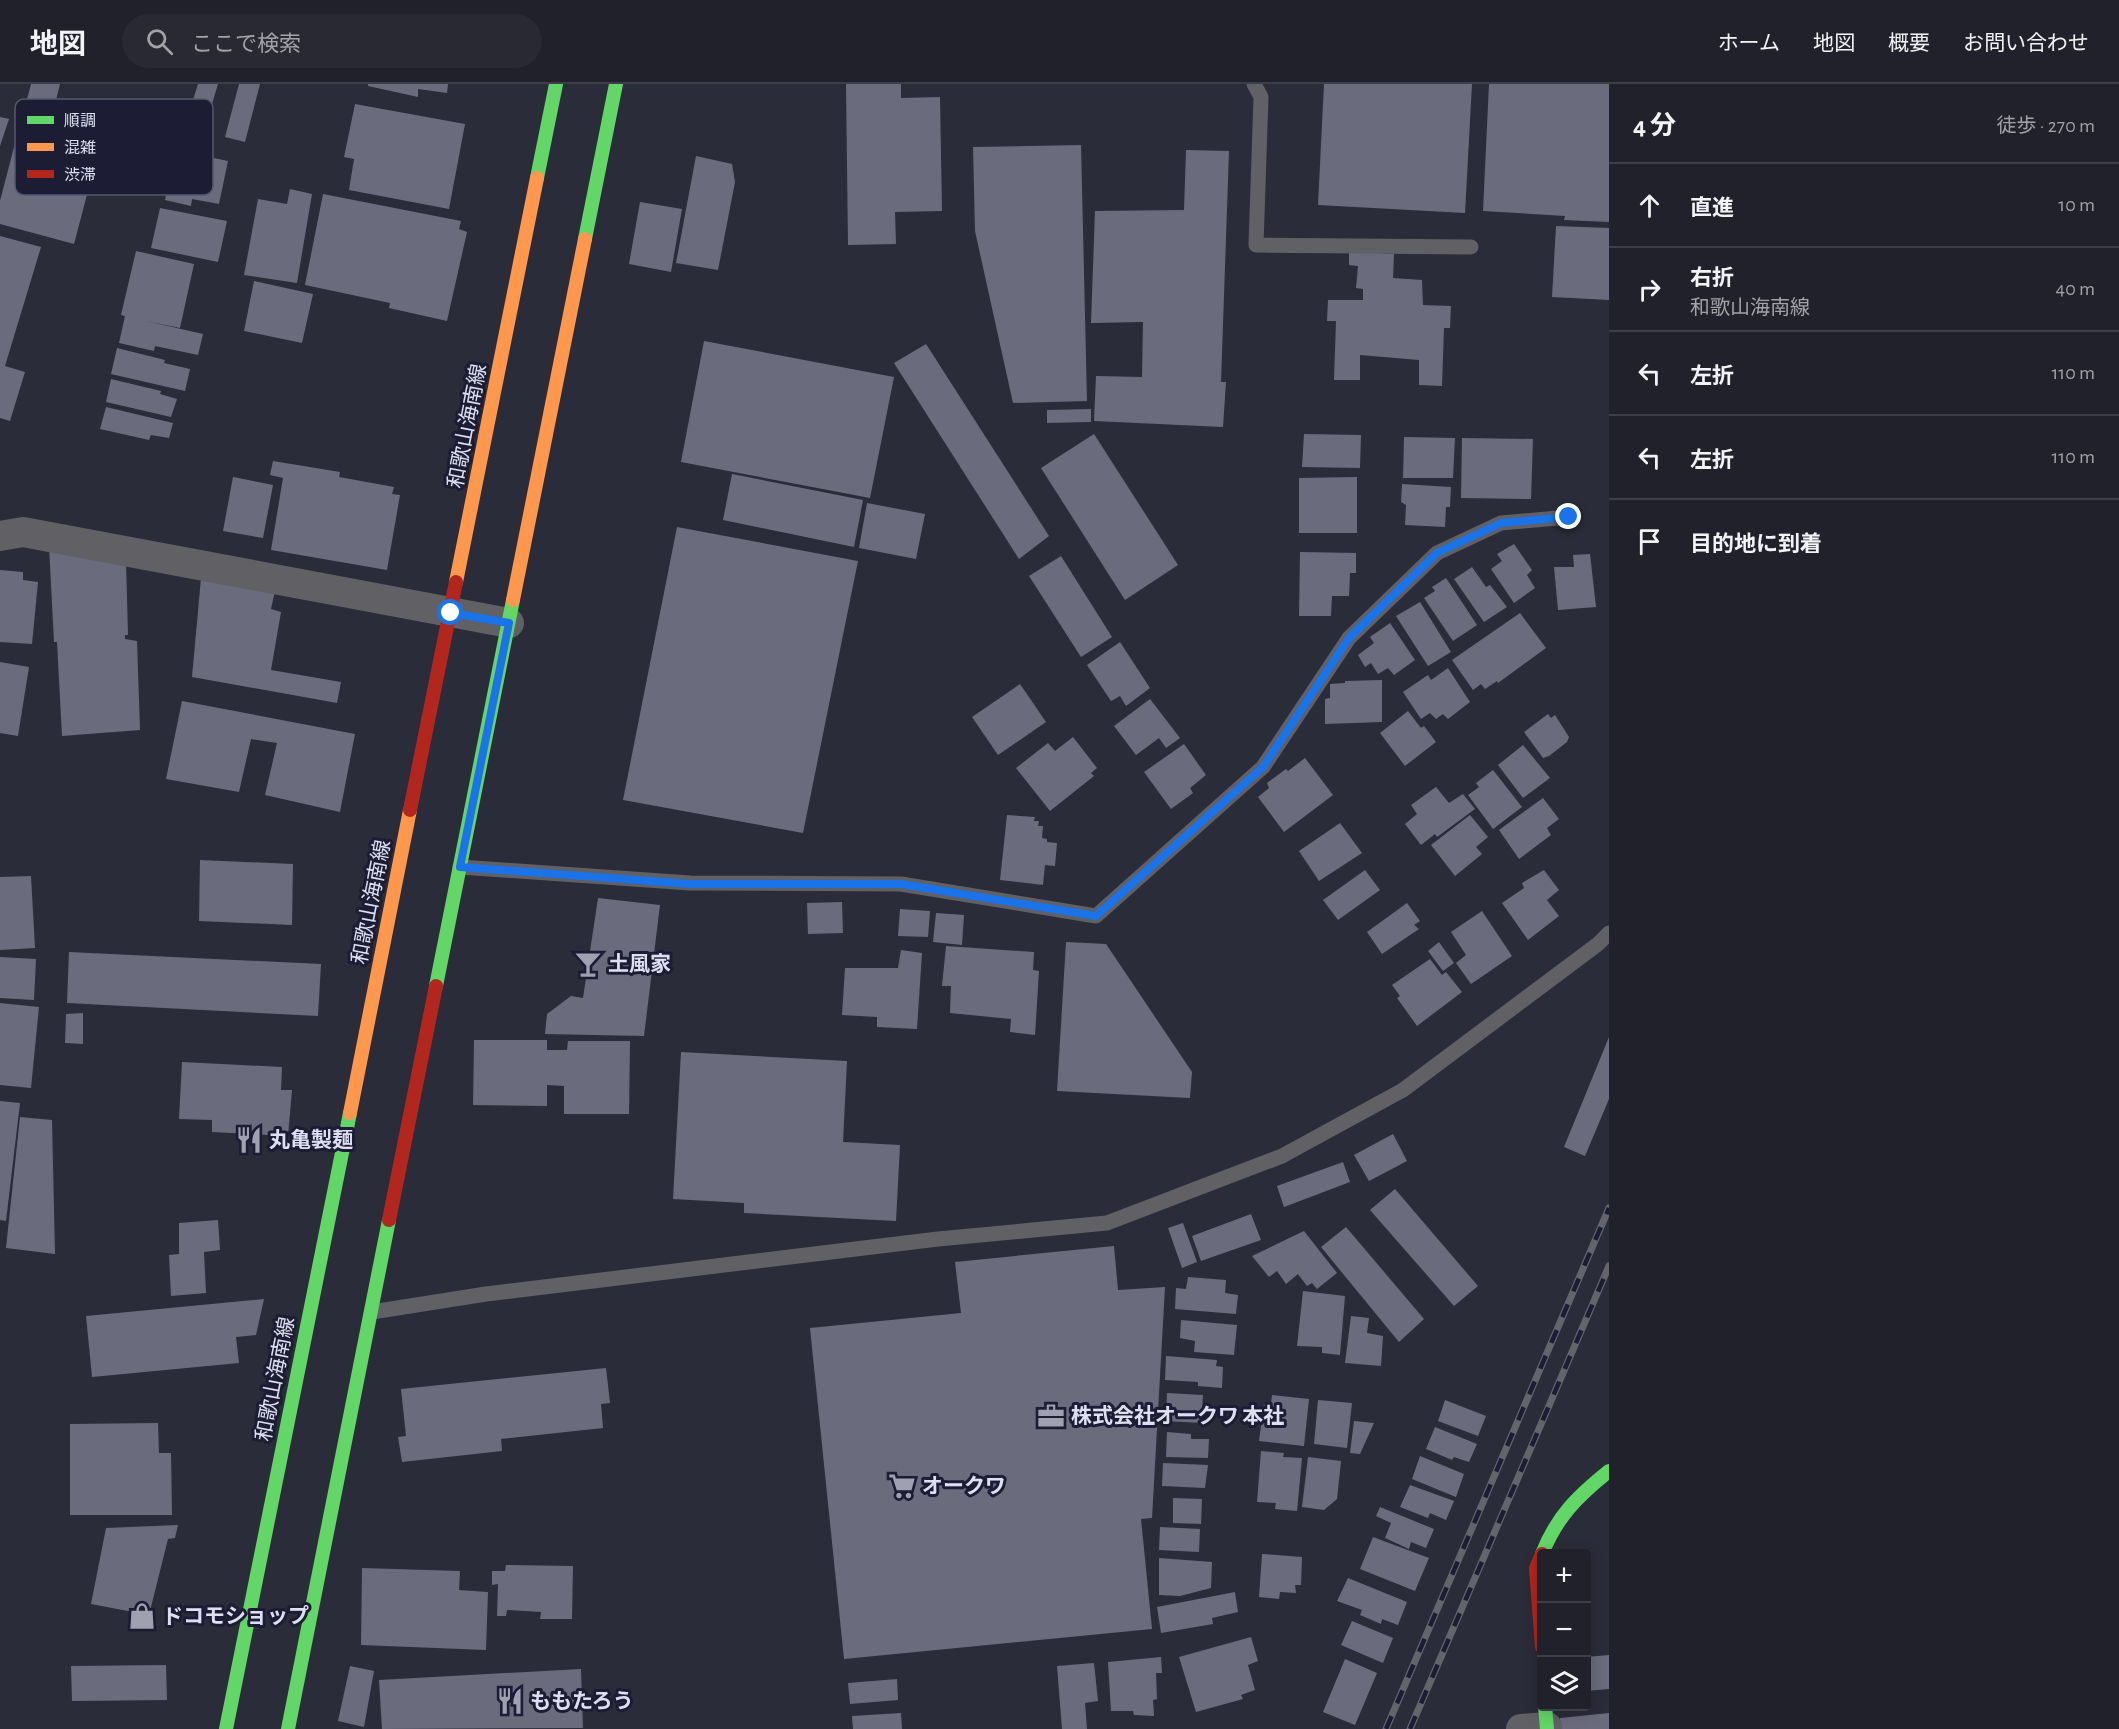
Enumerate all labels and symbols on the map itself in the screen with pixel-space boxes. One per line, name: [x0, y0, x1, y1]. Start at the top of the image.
legend: [15, 99, 213, 195]
text: 順調: [64, 113, 96, 129]
text: 混雑: [64, 139, 96, 156]
text: 渋滞: [64, 167, 96, 183]
street label: 和歌山海南線: [444, 362, 490, 490]
route end: [1555, 503, 1581, 529]
route start: [437, 599, 463, 625]
street label: 和歌山海南線: [348, 838, 394, 966]
bar icon: 土風家: [573, 949, 603, 979]
place label: 土風家: [608, 953, 671, 975]
restaurant icon: 丸亀製麺: [234, 1125, 264, 1155]
place label: 丸亀製麺: [269, 1128, 353, 1151]
street label: 和歌山海南線: [252, 1315, 298, 1443]
office icon: 株式会社オークワ 本社: [1036, 1401, 1066, 1431]
place label: 株式会社オークワ 本社: [1071, 1404, 1284, 1427]
supermarket icon: オークワ: [887, 1471, 917, 1501]
place label: オークワ: [922, 1475, 1006, 1497]
shop icon: ドコモショップ: [127, 1601, 157, 1631]
place label: ドコモショップ: [162, 1605, 309, 1627]
restaurant icon: ももたろう: [495, 1686, 525, 1716]
place label: ももたろう: [530, 1690, 634, 1712]

